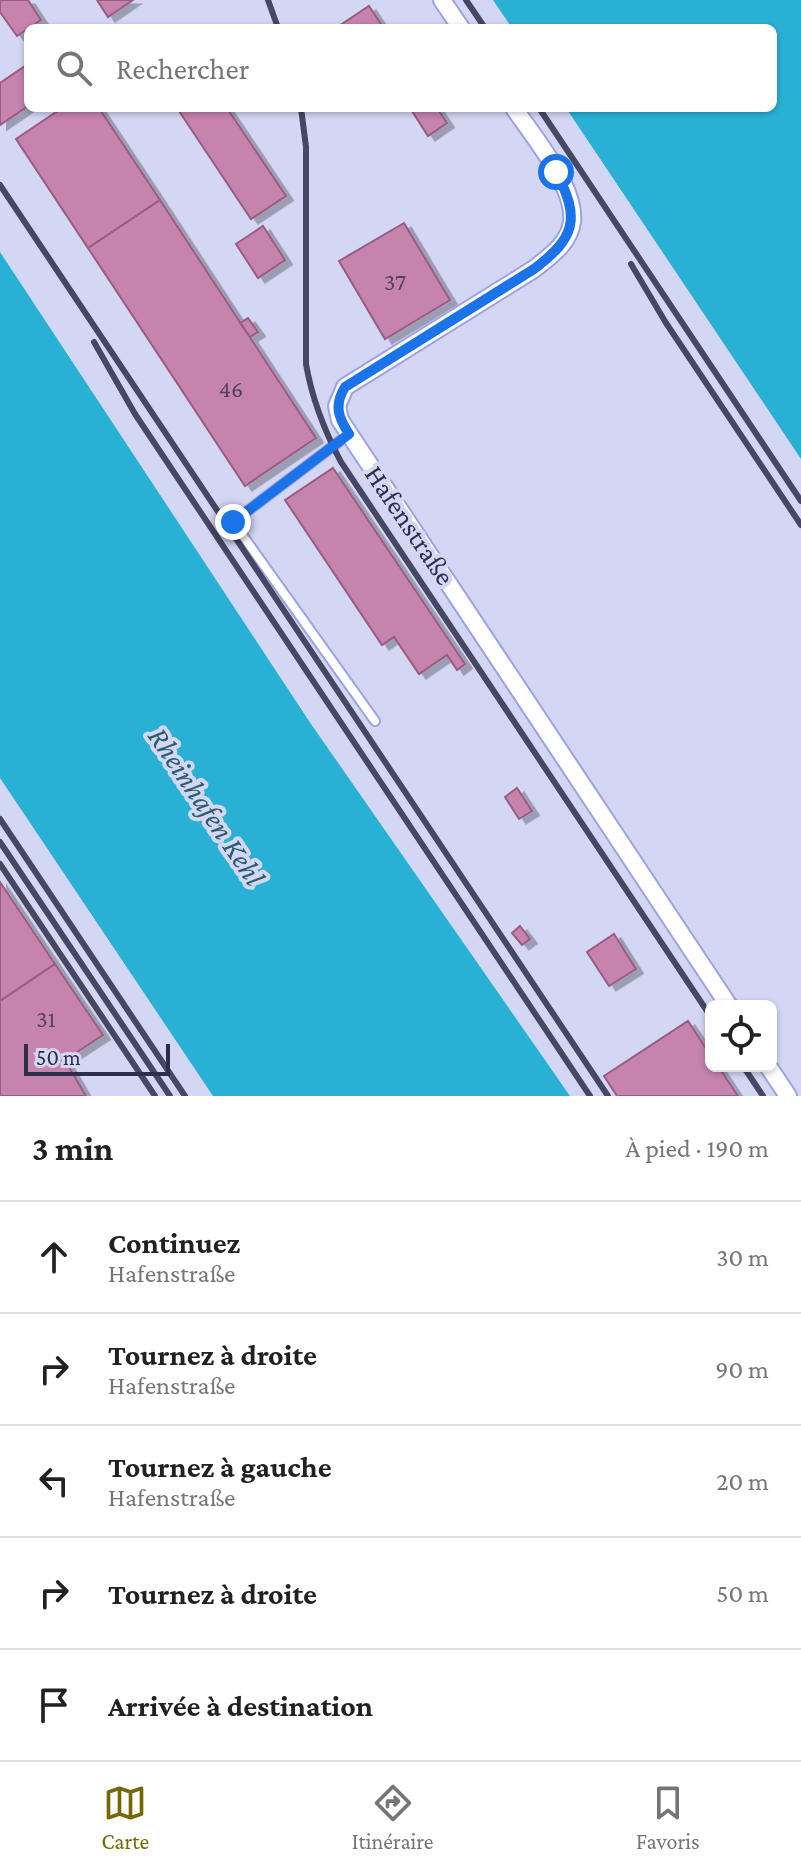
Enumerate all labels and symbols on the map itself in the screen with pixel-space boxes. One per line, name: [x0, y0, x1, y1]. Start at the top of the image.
route start: [538, 154, 574, 190]
house number: 37: [384, 268, 406, 295]
house number: 46: [219, 375, 243, 402]
street label: Hafenstraße: [359, 459, 461, 591]
route end: [215, 504, 251, 540]
water label: Rheinhafen Kehl: [141, 721, 272, 892]
house number: 31: [36, 1005, 56, 1032]
scale bar: [24, 1040, 170, 1076]

